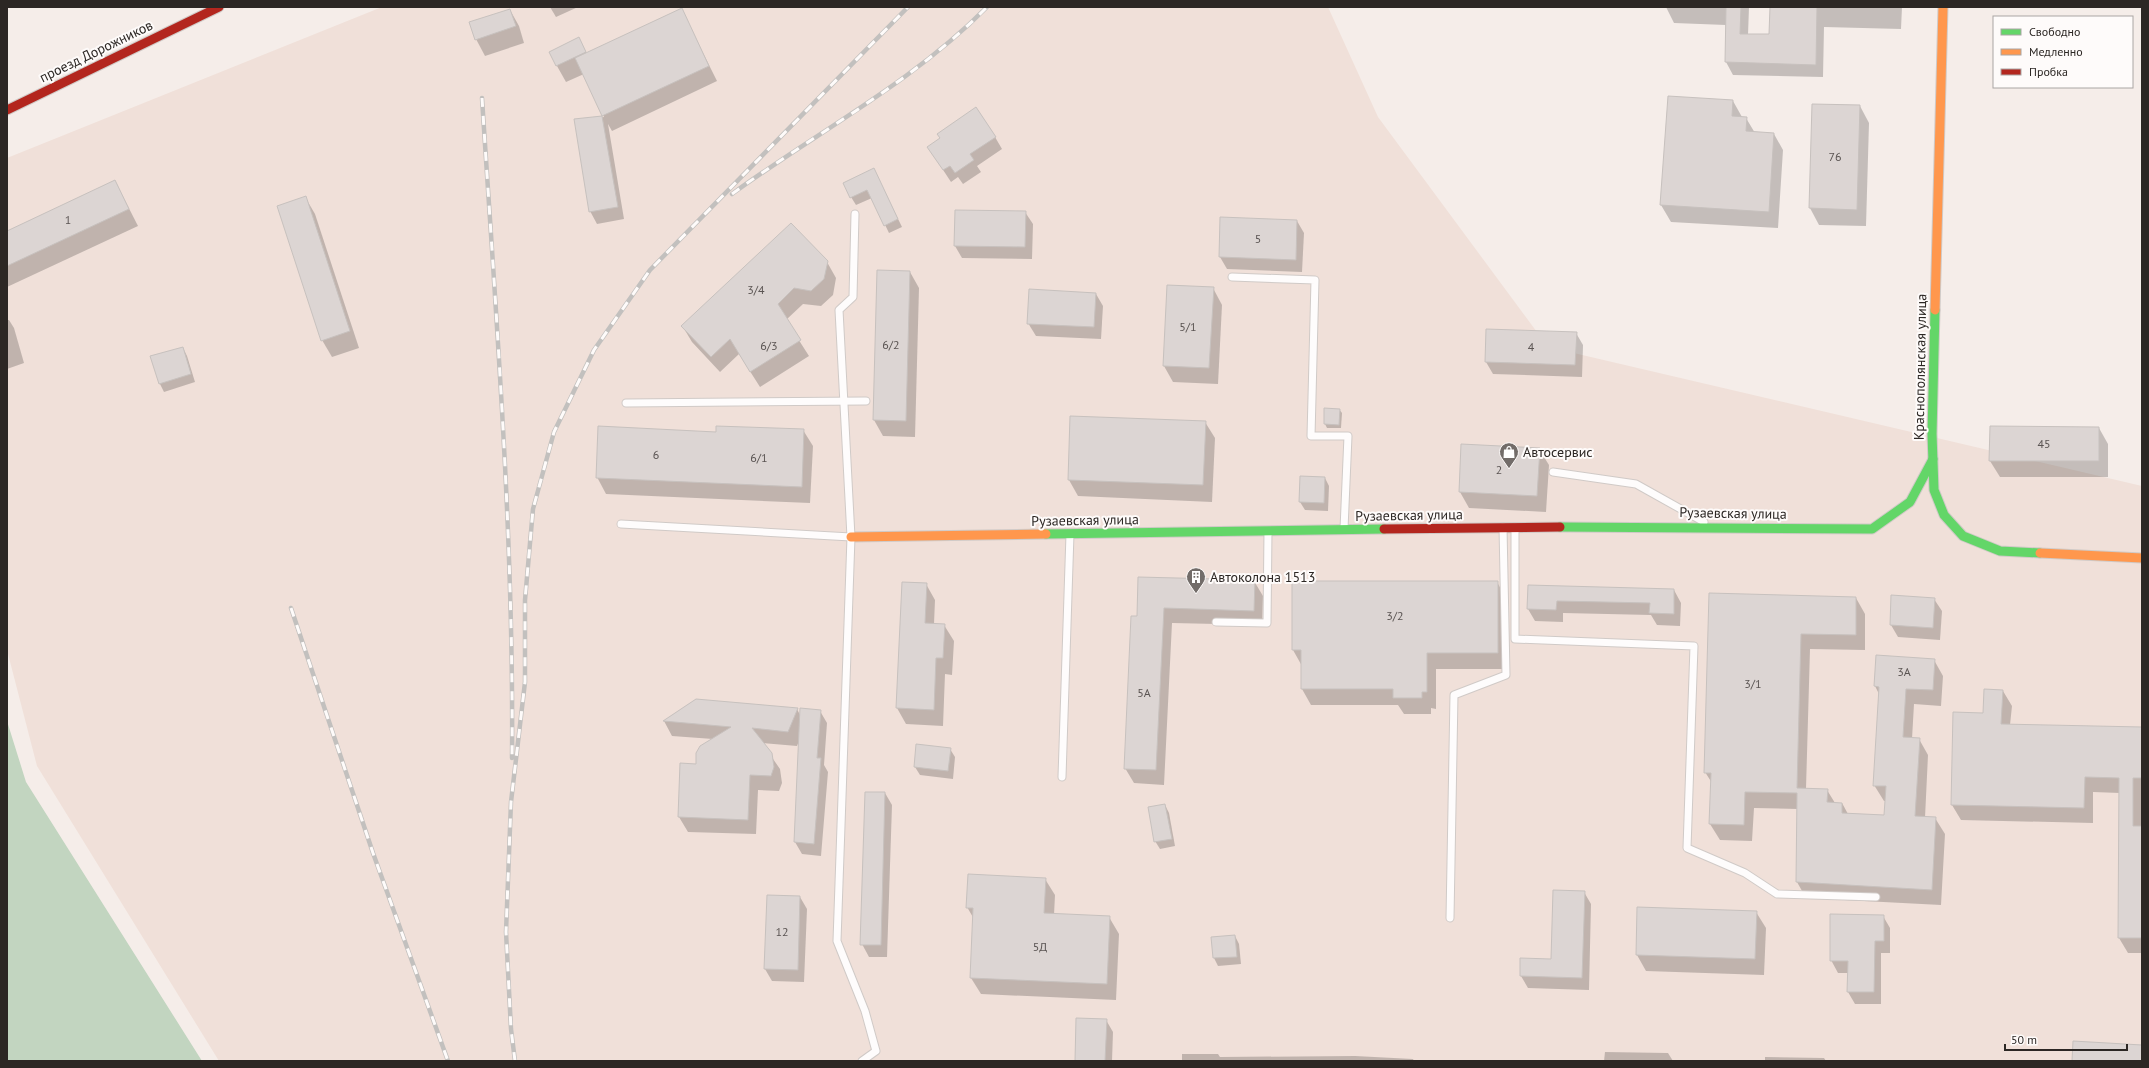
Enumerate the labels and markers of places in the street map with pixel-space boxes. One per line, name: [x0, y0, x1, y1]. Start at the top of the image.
shop icon: Автосервис: [1498, 441, 1520, 469]
place label: Автосервис: [1523, 443, 1593, 461]
building icon: Автоколона 1513: [1185, 566, 1207, 594]
place label: Автоколона 1513: [1210, 568, 1315, 586]

